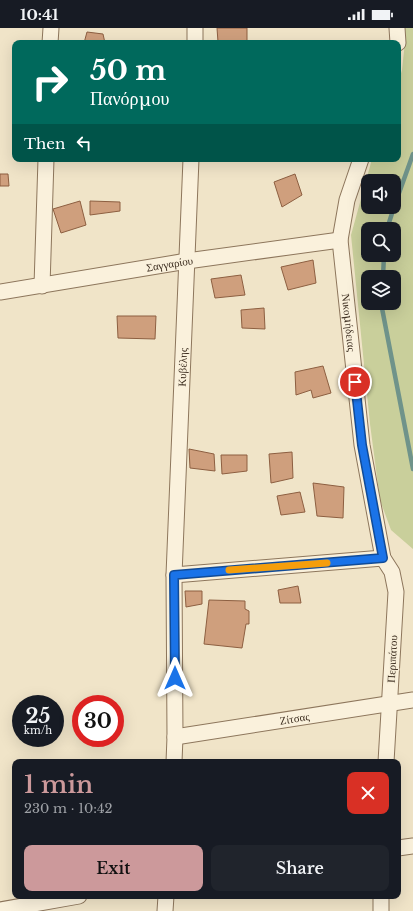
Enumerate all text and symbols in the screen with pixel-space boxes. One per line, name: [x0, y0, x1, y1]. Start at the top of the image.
text: 10:41: [20, 5, 59, 24]
text: 50 m: [90, 53, 166, 88]
icon: right: [24, 56, 76, 108]
text: Πανόρμου: [90, 88, 169, 110]
icon: left: [73, 132, 95, 154]
text: Then: [24, 134, 65, 153]
map controls: [361, 174, 401, 310]
button: sound: [361, 174, 401, 214]
button: search: [361, 222, 401, 262]
street label: Σαγγαρίου: [145, 253, 194, 275]
button: layers: [361, 270, 401, 310]
street label: Νικομήδειας: [339, 293, 359, 353]
street label: Κυβέλης: [175, 347, 190, 387]
pin: [338, 365, 372, 399]
icon: arrive: [344, 371, 366, 393]
street label: Περιπάτου: [384, 634, 400, 683]
position arrow: [154, 657, 196, 699]
speed limit sign: 30: [72, 695, 124, 747]
text: 25: [26, 704, 50, 728]
street label: Ζίτσας: [279, 709, 311, 728]
text: km/h: [24, 724, 52, 737]
text: 1 min: [24, 770, 93, 799]
button: close: [347, 772, 389, 814]
text: 230 m · 10:42: [24, 800, 113, 817]
button: Exit: [24, 845, 203, 891]
button: Share: [211, 845, 389, 891]

